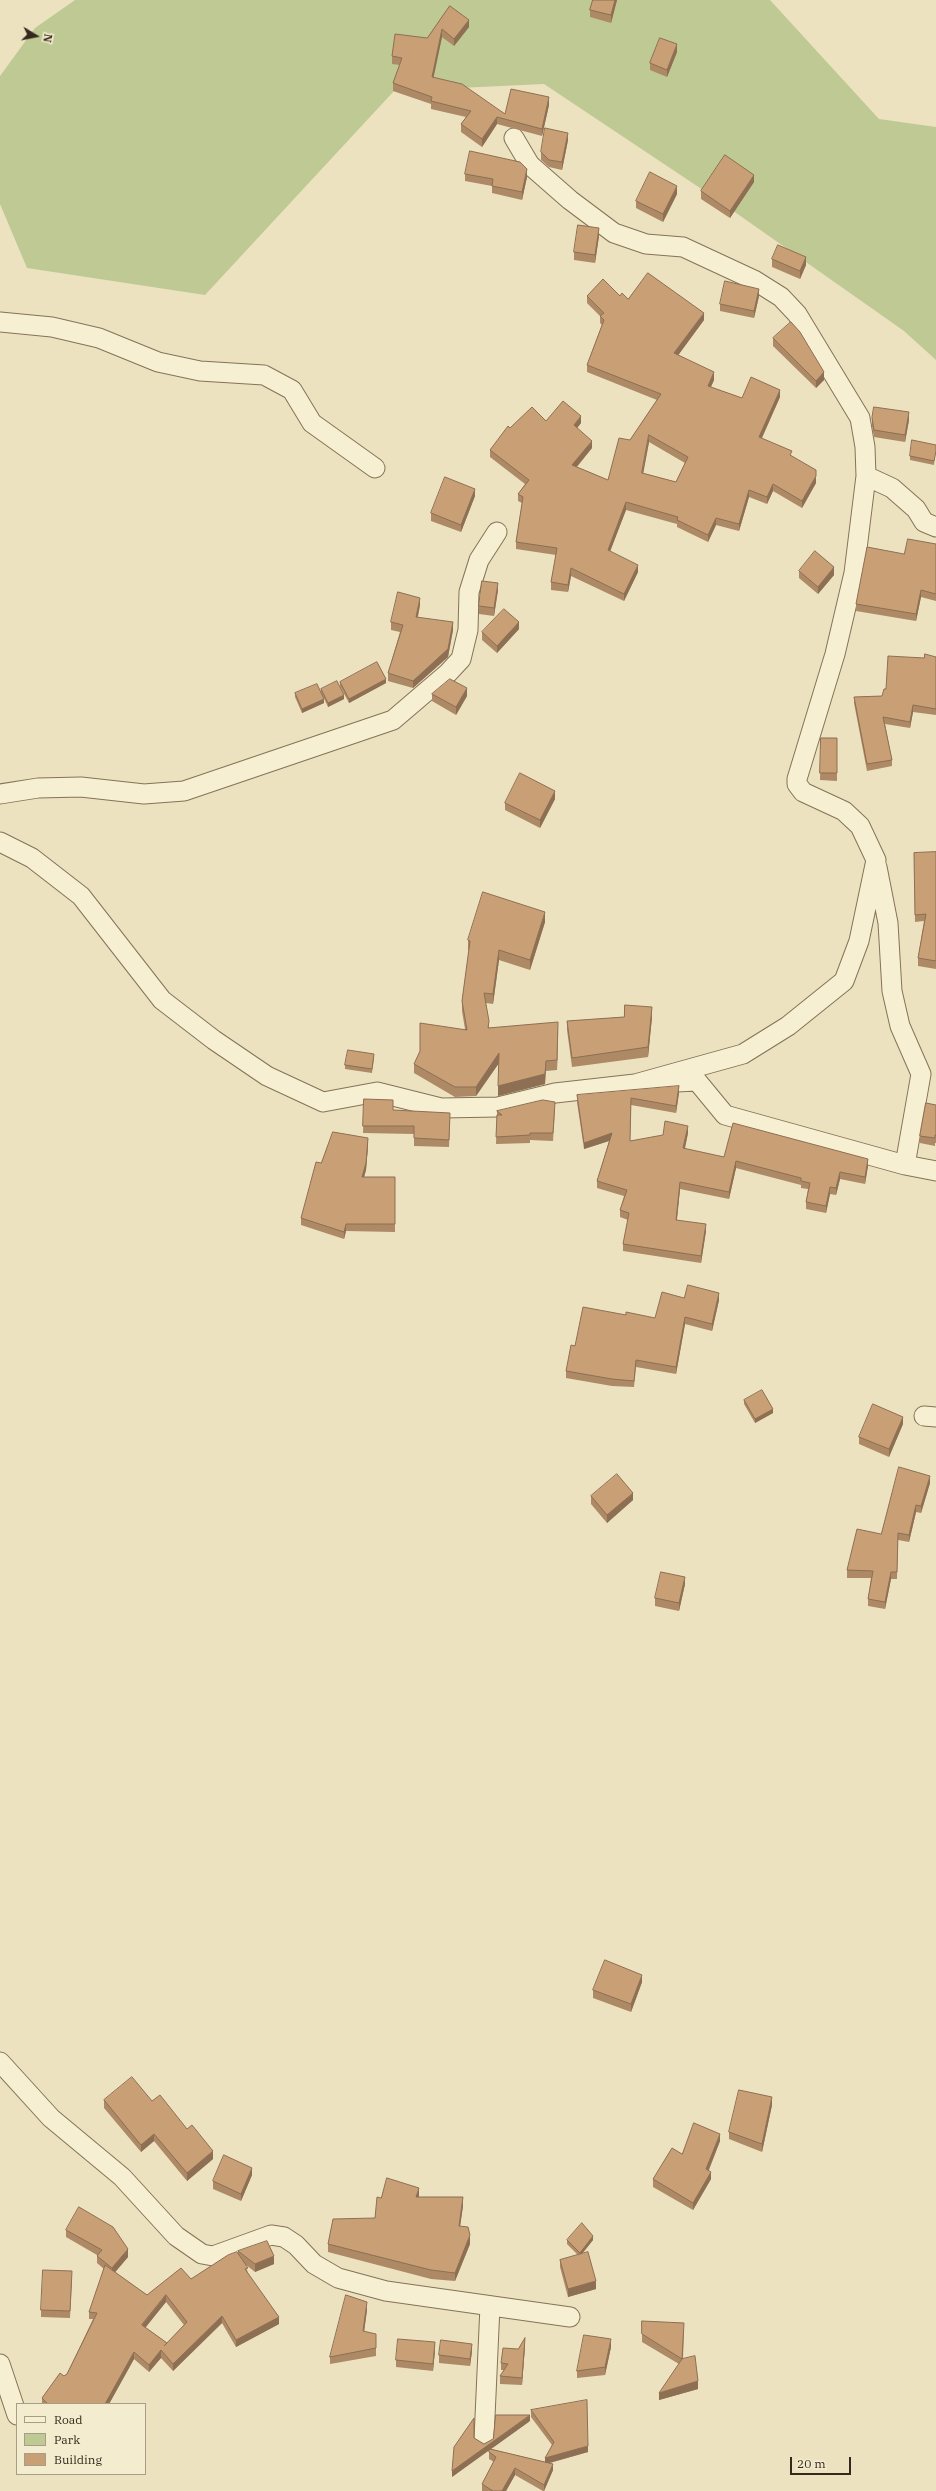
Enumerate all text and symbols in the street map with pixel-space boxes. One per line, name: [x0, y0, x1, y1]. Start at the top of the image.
north arrow: [16, 16, 56, 56]
text: N: [40, 33, 55, 44]
legend: [16, 2403, 146, 2475]
text: Road: [54, 2412, 83, 2427]
text: Park: [54, 2432, 80, 2447]
scale bar: [792, 2449, 853, 2475]
text: Building: [54, 2452, 102, 2467]
text: 20 m: [797, 2456, 826, 2471]

